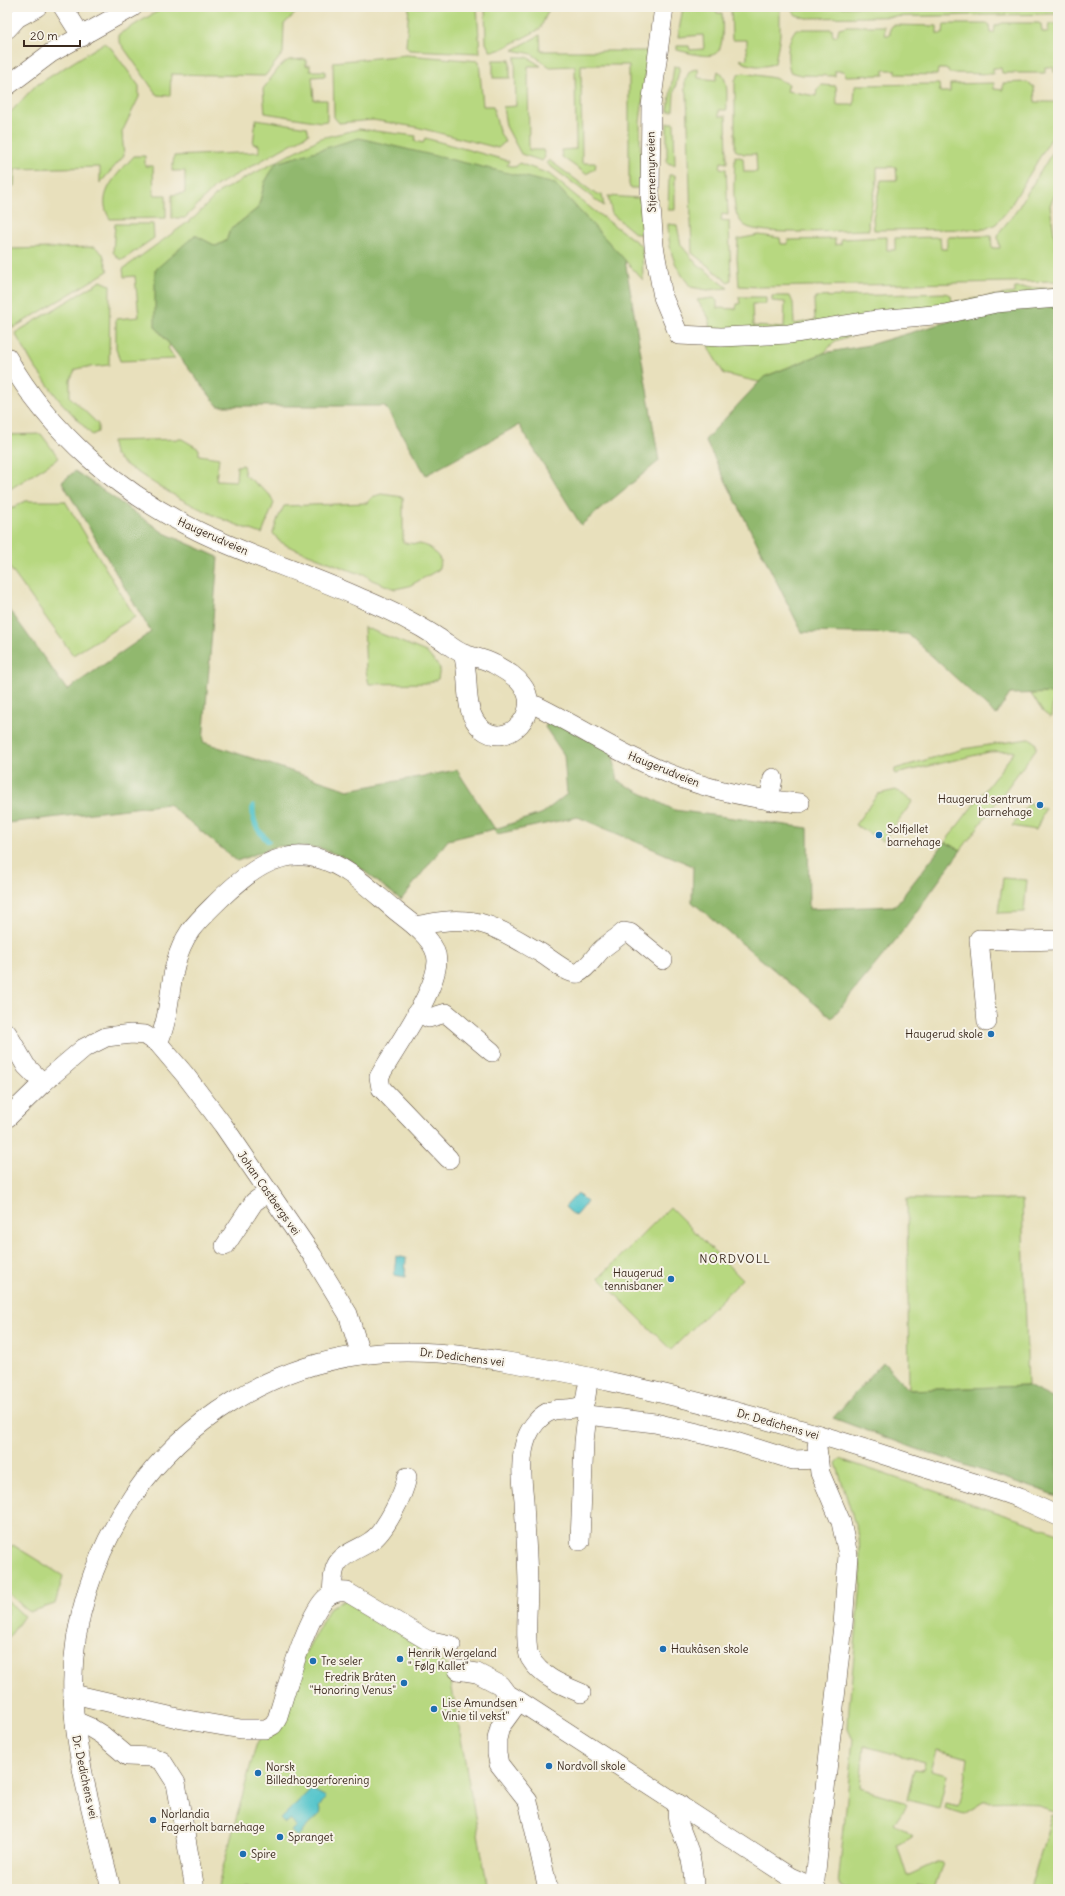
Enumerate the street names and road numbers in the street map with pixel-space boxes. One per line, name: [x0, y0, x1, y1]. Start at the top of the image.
street label: Stjernemyrveien: [643, 131, 659, 213]
street label: Haugerudveien: [175, 514, 251, 558]
street label: Haugerudveien: [626, 748, 702, 790]
street label: Johan Castbergs vei: [235, 1148, 303, 1238]
street label: Dr. Dedichens vei: [419, 1345, 505, 1369]
street label: Dr. Dedichens vei: [735, 1406, 821, 1442]
street label: Dr. Dedichens vei: [69, 1734, 101, 1820]

